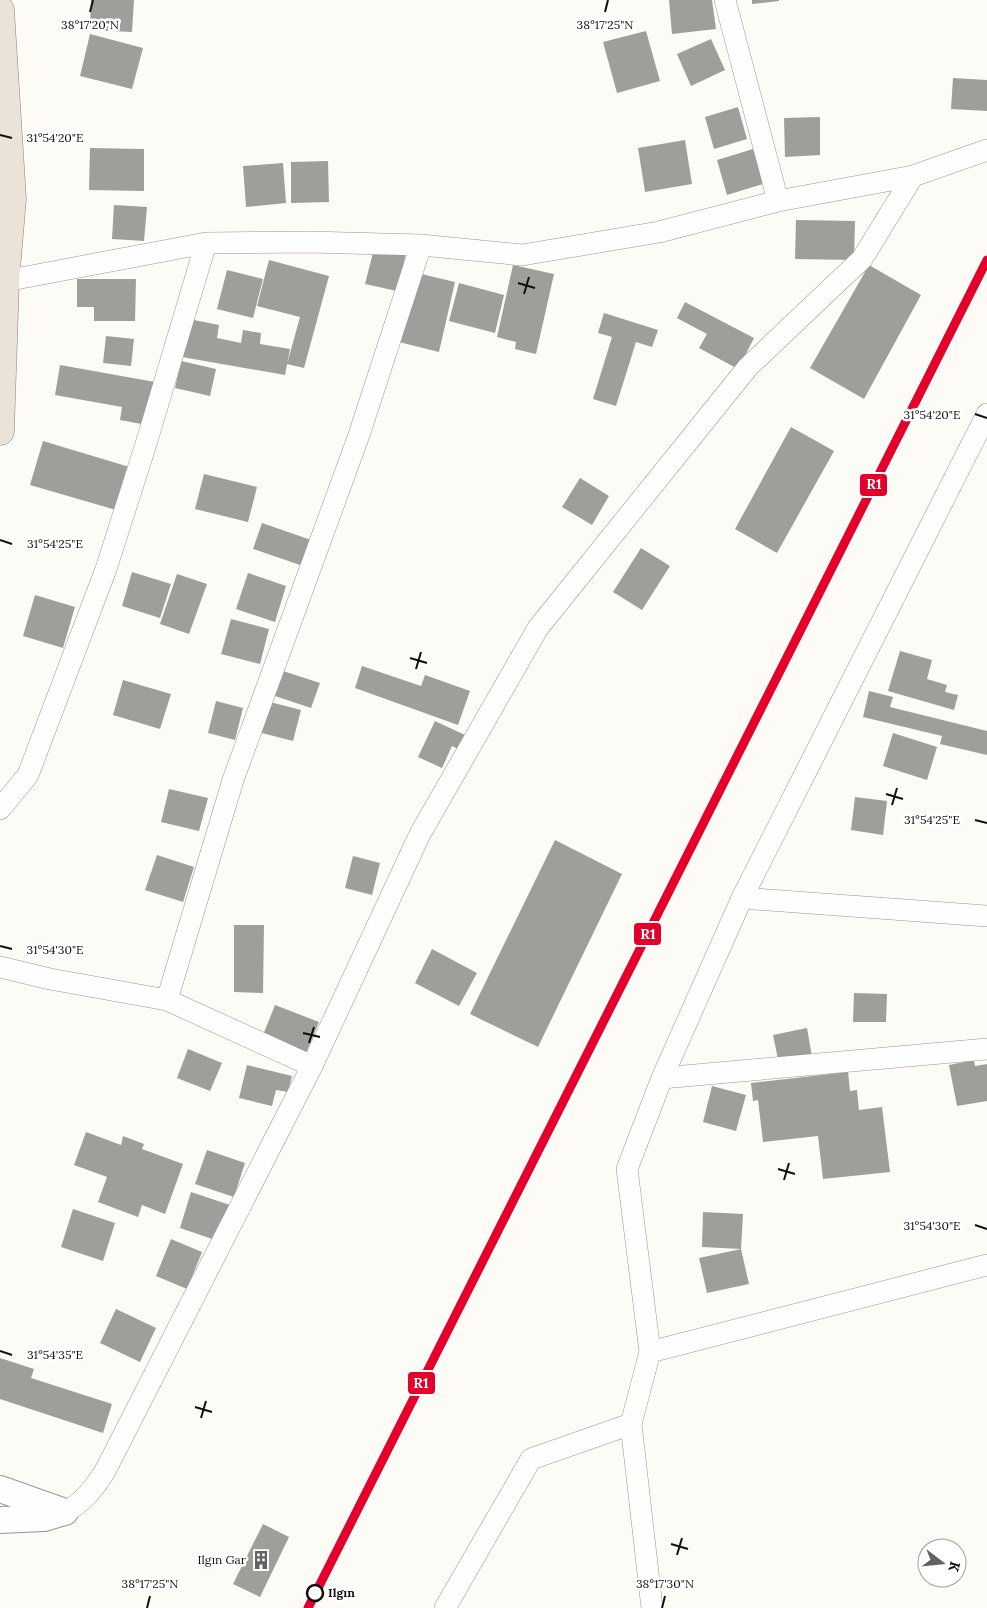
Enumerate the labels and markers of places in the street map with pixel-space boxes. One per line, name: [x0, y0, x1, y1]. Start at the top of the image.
building icon: Ilgın Gar: [250, 1549, 272, 1571]
place label: Ilgın Gar: [197, 1552, 247, 1567]
marker: Ilgın: [306, 1584, 324, 1602]
place label: Ilgın: [328, 1585, 355, 1600]

